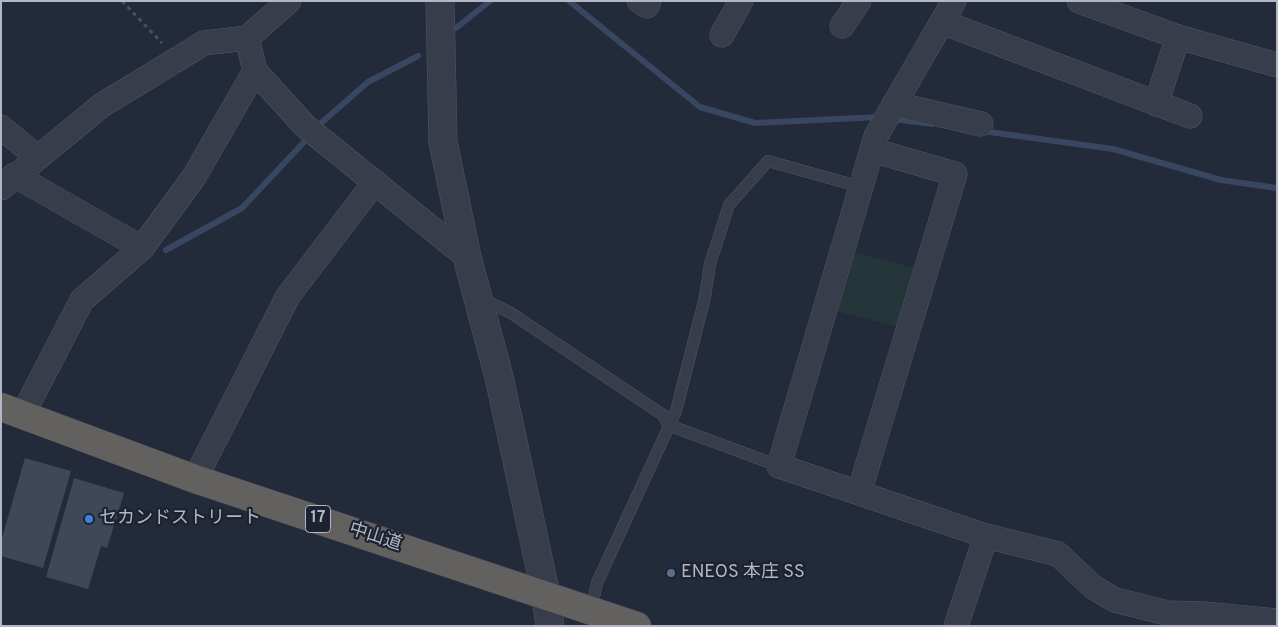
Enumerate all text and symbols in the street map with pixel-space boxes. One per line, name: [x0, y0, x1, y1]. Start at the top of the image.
road number: 17: [306, 506, 330, 532]
place label: セカンドストリート: [99, 508, 261, 530]
marker: セカンドストリート: [83, 513, 95, 525]
street label: 中山道: [346, 519, 404, 557]
place label: ENEOS 本庄 SS: [681, 562, 805, 584]
marker: ENEOS 本庄 SS: [665, 567, 677, 579]

